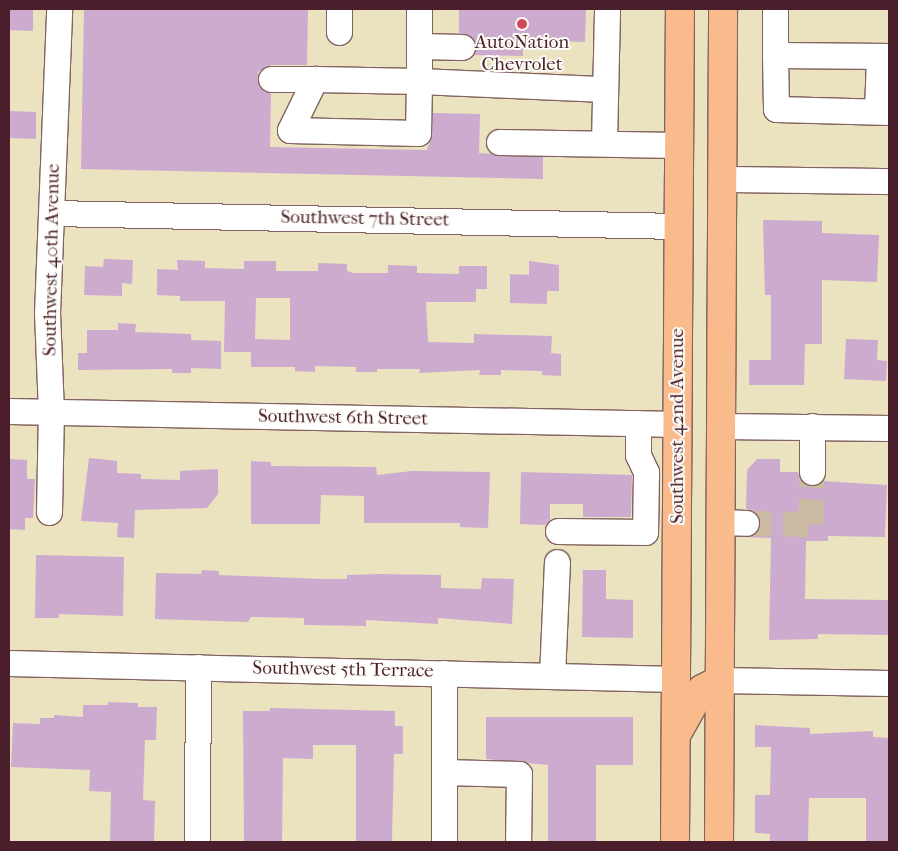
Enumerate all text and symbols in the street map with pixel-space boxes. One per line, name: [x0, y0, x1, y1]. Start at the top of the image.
marker: AutoNation Chevrolet: [516, 18, 528, 30]
place label: AutoNation Chevrolet: [475, 32, 569, 76]
street label: Southwest 40th Avenue: [39, 164, 65, 356]
street label: Southwest 7th Street: [280, 206, 450, 232]
street label: Southwest 42nd Avenue: [667, 328, 689, 524]
street label: Southwest 6th Street: [258, 405, 428, 431]
street label: Southwest 5th Terrace: [252, 657, 434, 683]

